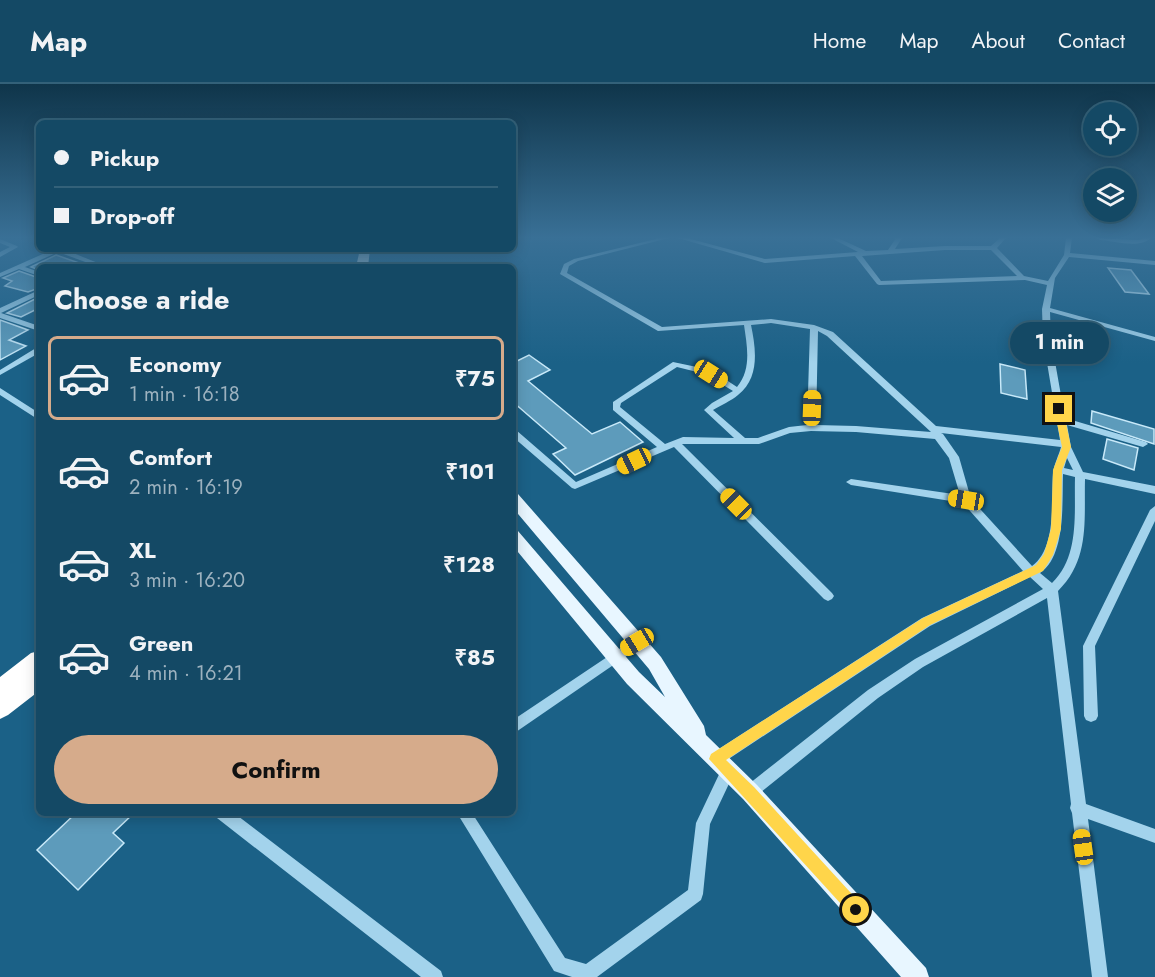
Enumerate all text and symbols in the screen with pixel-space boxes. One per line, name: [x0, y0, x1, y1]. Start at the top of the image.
text: Map: [30, 21, 87, 62]
text: Home: [813, 26, 866, 56]
text: Map: [899, 26, 939, 56]
text: About: [972, 26, 1025, 56]
text: Contact: [1058, 26, 1125, 56]
map controls: [1083, 102, 1137, 222]
button: locate: [1083, 102, 1137, 156]
text: Pickup: [90, 142, 159, 174]
button: layers: [1083, 168, 1137, 222]
text: Drop-off: [90, 200, 174, 232]
text: Choose a ride: [54, 280, 229, 319]
callout: 1 min: [1010, 322, 1108, 364]
text: 1 min: [1035, 328, 1084, 357]
text: Economy: [129, 348, 221, 380]
icon: car: [57, 351, 111, 405]
car: [691, 357, 731, 391]
text: ₹75: [455, 362, 495, 394]
text: 1 min · 16:18: [129, 380, 240, 409]
car: [802, 390, 822, 426]
route end: [1045, 395, 1072, 422]
text: Comfort: [129, 441, 212, 473]
icon: car: [57, 444, 111, 498]
car: [614, 445, 654, 477]
text: ₹101: [445, 455, 495, 487]
text: 2 min · 16:19: [129, 473, 243, 502]
car: [717, 485, 755, 523]
car: [947, 488, 985, 512]
text: XL: [129, 534, 156, 566]
icon: car: [57, 537, 111, 591]
text: ₹128: [443, 548, 495, 580]
text: 3 min · 16:20: [129, 566, 245, 595]
car: [617, 625, 657, 659]
text: Green: [129, 627, 193, 659]
icon: car: [57, 630, 111, 684]
text: ₹85: [454, 641, 495, 673]
text: 4 min · 16:21: [129, 659, 243, 688]
button: Confirm: [54, 735, 498, 804]
car: [1072, 828, 1094, 866]
route start: [842, 896, 869, 923]

